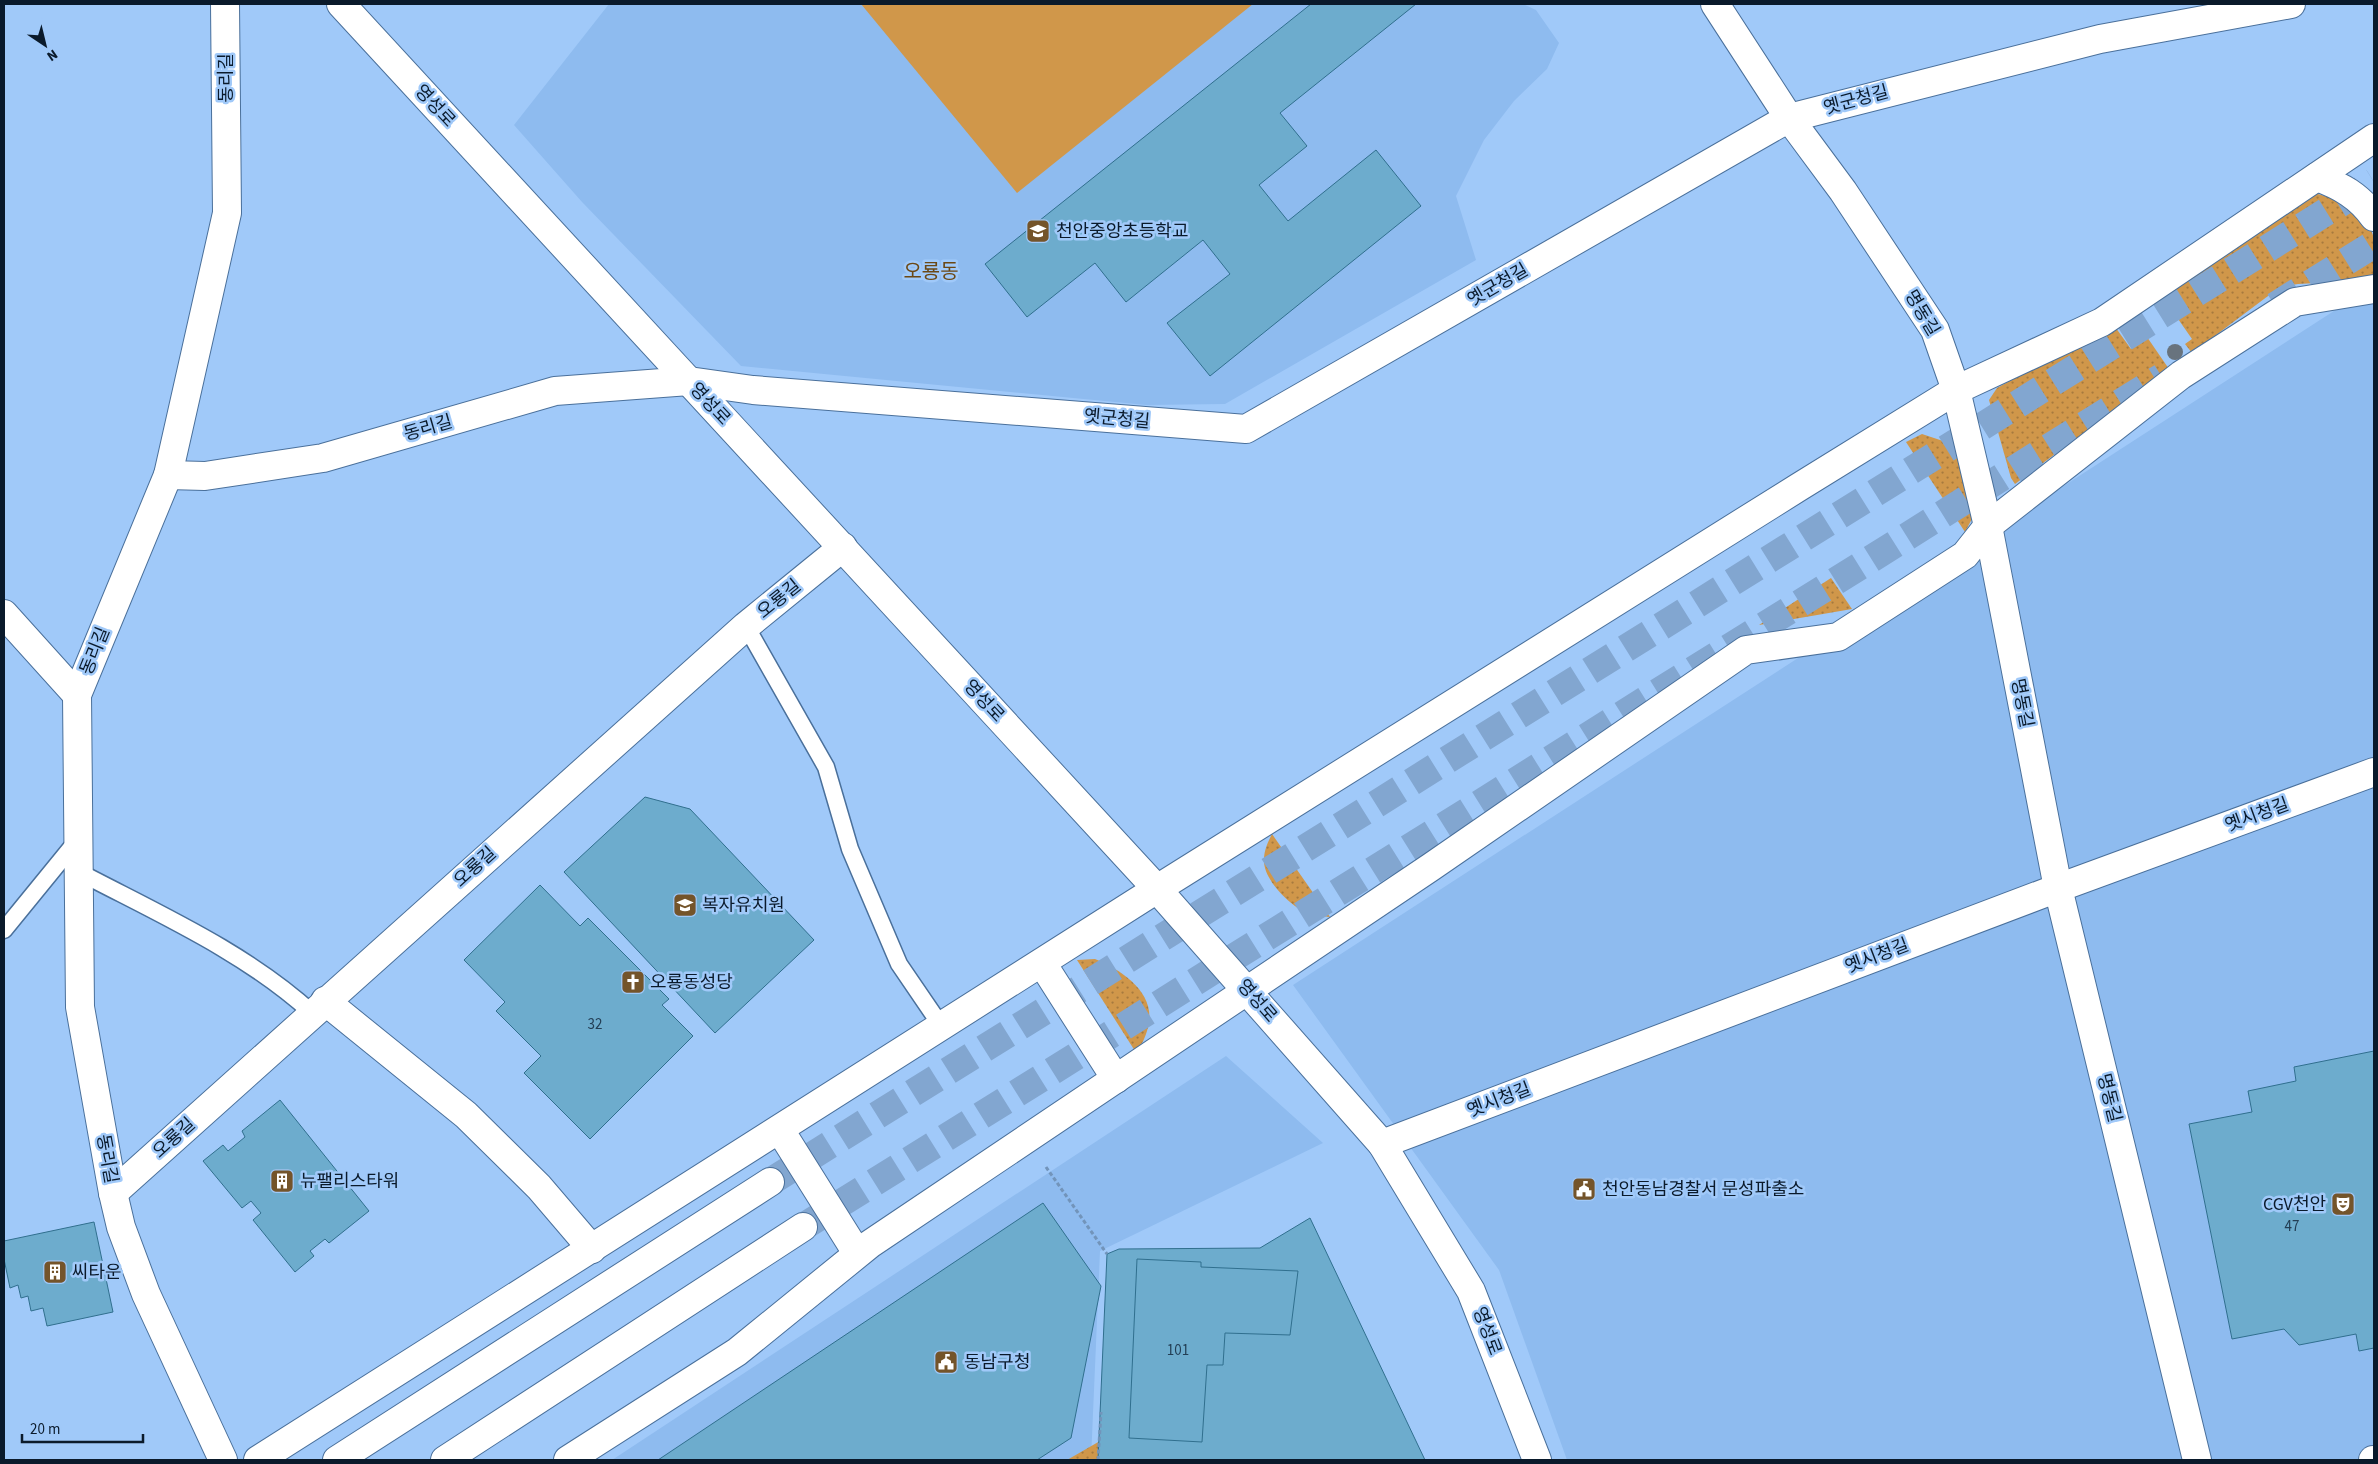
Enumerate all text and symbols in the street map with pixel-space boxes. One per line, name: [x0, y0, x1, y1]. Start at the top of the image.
north arrow: [20, 20, 70, 70]
text: N: [42, 44, 61, 66]
street label: 동리길: [214, 53, 239, 103]
street label: 영성로: [409, 79, 461, 133]
street label: 옛군청길: [1821, 79, 1891, 121]
school or university icon: 천안중앙초등학교: [1025, 218, 1051, 244]
place label: 천안중앙초등학교: [1056, 219, 1188, 244]
district label: 오룡동: [903, 258, 959, 286]
street label: 옛군청길: [1463, 258, 1533, 312]
street label: 명동길: [1898, 285, 1946, 341]
street label: 영성로: [684, 377, 736, 431]
street label: 옛군청길: [1083, 404, 1151, 434]
street label: 동리길: [401, 409, 455, 447]
street label: 오룡길: [752, 574, 806, 624]
street label: 동리길: [74, 623, 116, 679]
street label: 영성로: [958, 674, 1010, 728]
street label: 명동길: [2005, 676, 2039, 730]
street label: 옛시청길: [2222, 792, 2292, 838]
street label: 오룡길: [448, 841, 502, 893]
school or university icon: 복자유치원: [672, 892, 698, 918]
place label: 복자유치원: [702, 893, 785, 918]
street label: 옛시청길: [1842, 932, 1912, 980]
church icon: 오룡동성당: [620, 969, 646, 995]
place label: 오룡동성당: [650, 970, 733, 995]
street label: 영성로: [1231, 974, 1283, 1028]
house number: 32: [588, 1014, 602, 1035]
street label: 명동길: [2091, 1071, 2127, 1125]
street label: 옛시청길: [1464, 1076, 1534, 1124]
street label: 오룡길: [147, 1112, 201, 1164]
street label: 동리길: [90, 1132, 124, 1186]
building icon: 뉴팰리스타워: [269, 1168, 295, 1194]
place label: 뉴팰리스타워: [300, 1169, 399, 1194]
public building icon: 천안동남경찰서 문성파출소: [1571, 1176, 1597, 1202]
place label: 천안동남경찰서 문성파출소: [1602, 1177, 1804, 1202]
theatre icon: CGV천안: [2330, 1191, 2356, 1217]
place label: CGV천안: [2263, 1192, 2326, 1217]
house number: 47: [2285, 1216, 2299, 1237]
building icon: 씨타운: [42, 1259, 68, 1285]
place label: 씨타운: [72, 1260, 122, 1285]
street label: 영성로: [1466, 1303, 1508, 1359]
house number: 101: [1167, 1340, 1189, 1361]
public building icon: 동남구청: [933, 1349, 959, 1375]
place label: 동남구청: [964, 1350, 1030, 1375]
scale bar: [22, 1412, 144, 1444]
text: 20 m: [30, 1419, 60, 1440]

